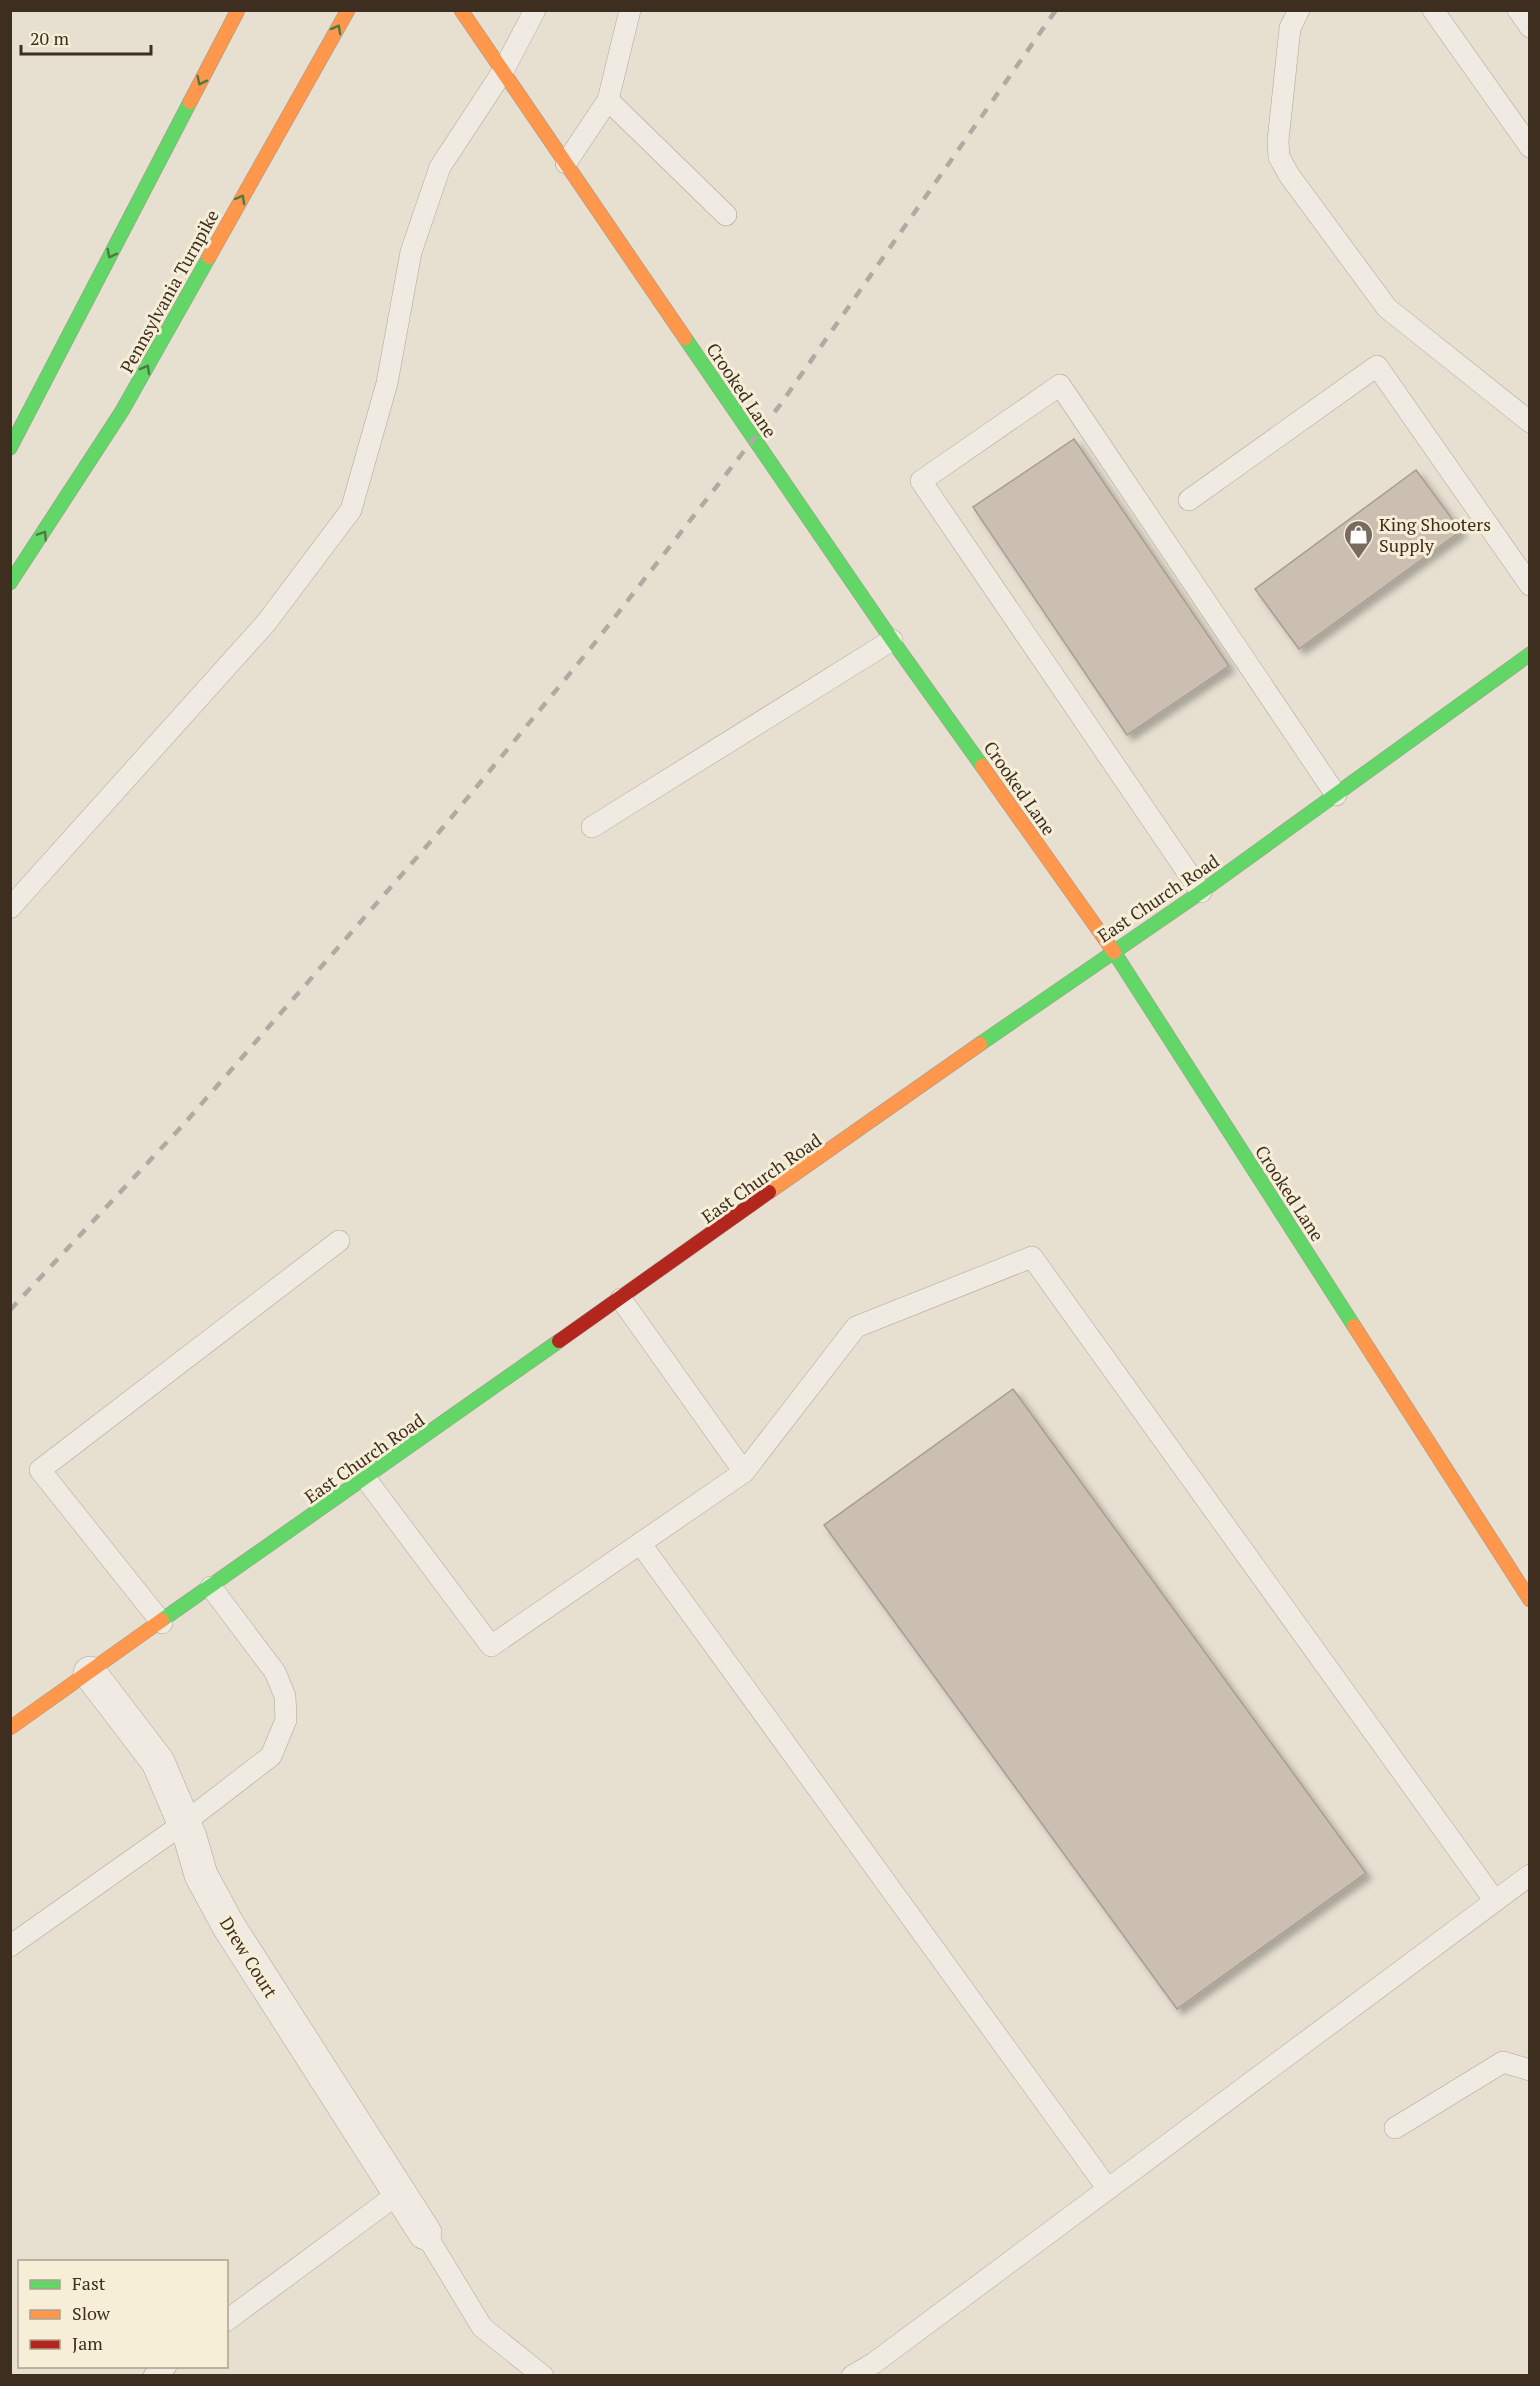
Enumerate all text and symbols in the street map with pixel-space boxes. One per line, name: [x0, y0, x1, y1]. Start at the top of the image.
scale bar: [21, 18, 152, 56]
one-way arrow: [330, 25, 341, 35]
text: 20 m: [30, 26, 70, 50]
one-way arrow: [197, 75, 209, 86]
one-way arrow: [234, 195, 246, 205]
street label: Pennsylvania Turnpike: [114, 205, 224, 377]
one-way arrow: [107, 248, 119, 259]
street label: Crooked Lane: [701, 338, 783, 442]
one-way arrow: [138, 365, 150, 375]
place label: King Shooters Supply: [1379, 512, 1491, 557]
shop icon: King Shooters Supply: [1342, 518, 1374, 560]
one-way arrow: [35, 530, 46, 541]
street label: Crooked Lane: [979, 736, 1061, 840]
street label: East Church Road: [1093, 849, 1223, 947]
street label: East Church Road: [696, 1128, 826, 1228]
street label: Crooked Lane: [1250, 1140, 1330, 1246]
street label: East Church Road: [299, 1408, 429, 1508]
street label: Drew Court: [215, 1912, 284, 2002]
legend: [18, 2260, 228, 2368]
text: Fast: [72, 2271, 106, 2295]
text: Slow: [72, 2301, 111, 2325]
text: Jam: [72, 2331, 103, 2355]

